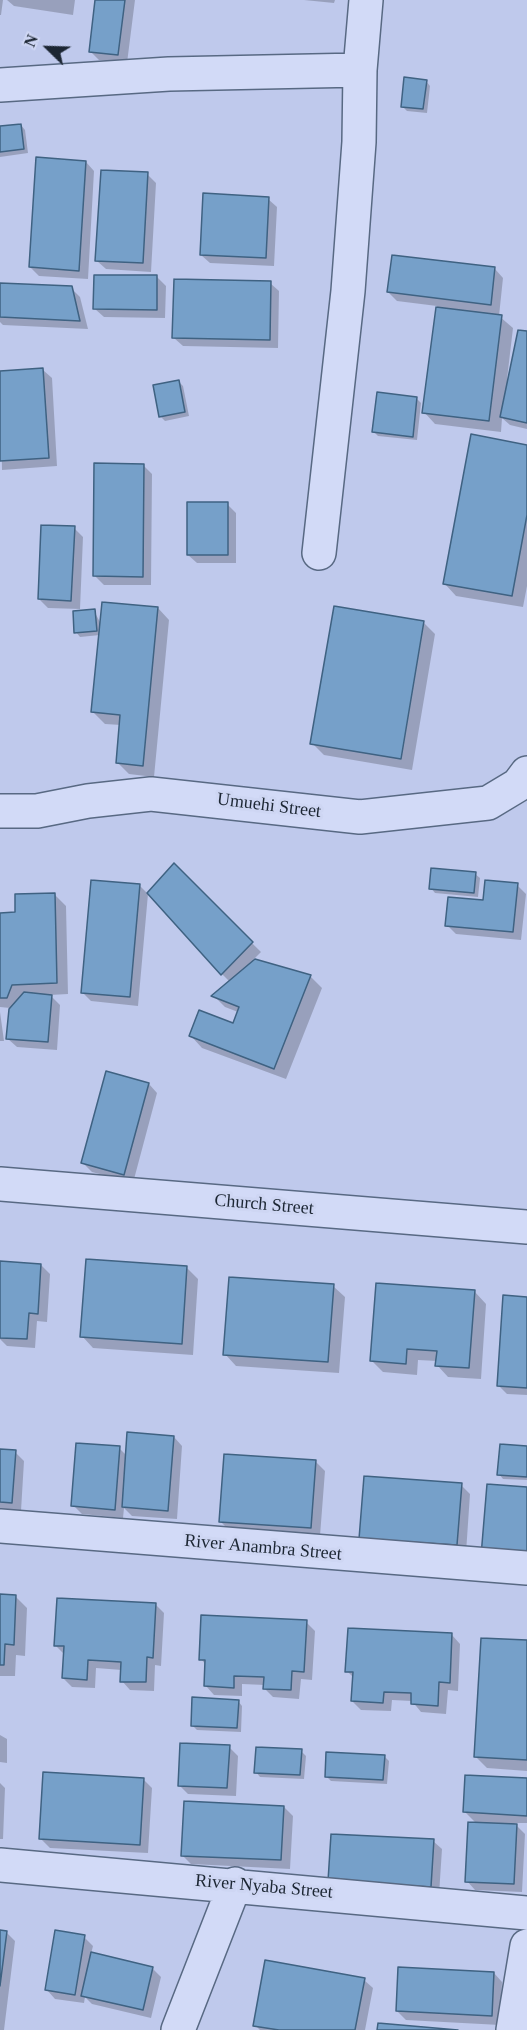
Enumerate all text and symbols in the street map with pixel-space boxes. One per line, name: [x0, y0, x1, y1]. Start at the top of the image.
north arrow: [18, 18, 78, 78]
text: N: [21, 32, 41, 49]
street label: Umuehi Street: [216, 789, 322, 823]
street label: Church Street: [214, 1190, 314, 1220]
street label: River Anambra Street: [183, 1530, 343, 1566]
street label: River Nyaba Street: [194, 1870, 334, 1904]

